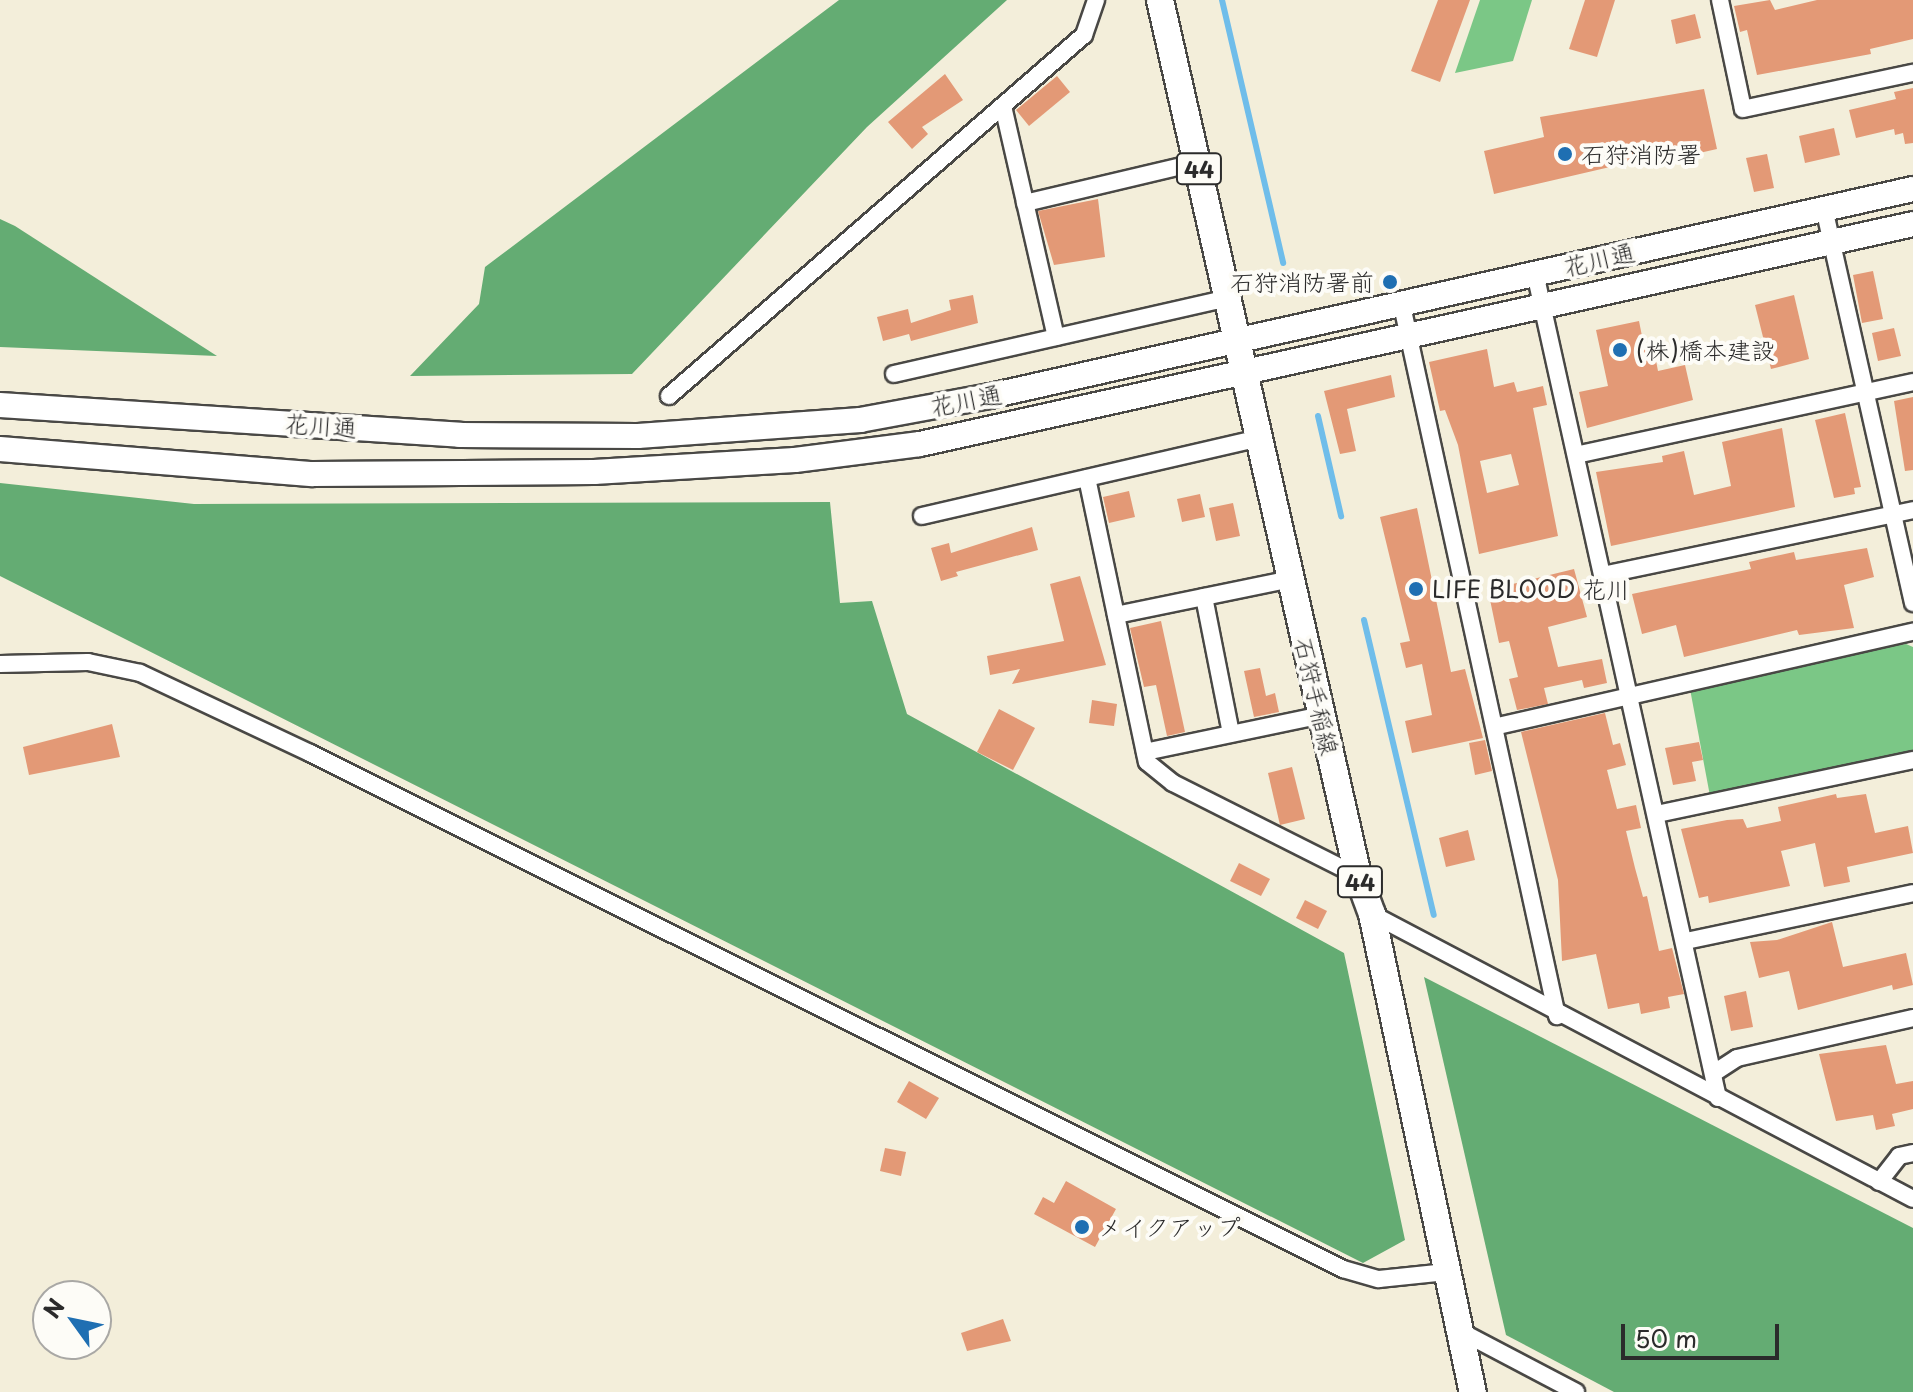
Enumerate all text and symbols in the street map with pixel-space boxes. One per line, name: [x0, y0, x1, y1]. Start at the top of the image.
place label: 石狩消防署: [1581, 140, 1701, 168]
marker: 石狩消防署: [1556, 145, 1574, 163]
road number: 44: [1175, 151, 1223, 187]
street label: 花川通: [1561, 237, 1637, 281]
place label: 石狩消防署前: [1230, 268, 1374, 296]
marker: 石狩消防署前: [1381, 273, 1399, 291]
place label: (株)橋本建設: [1636, 336, 1775, 364]
marker: (株)橋本建設: [1611, 341, 1629, 359]
street label: 花川通: [928, 379, 1004, 421]
street label: 花川通: [284, 408, 358, 442]
place label: LIFE BLOOD 花川: [1432, 575, 1632, 603]
marker: LIFE BLOOD 花川: [1407, 580, 1425, 598]
street label: 石狩手稲線: [1289, 634, 1345, 758]
road number: 44: [1336, 864, 1384, 900]
place label: メイクアップ: [1098, 1213, 1242, 1241]
marker: メイクアップ: [1073, 1218, 1091, 1236]
north arrow: [32, 1280, 112, 1360]
text: N: [35, 1291, 72, 1324]
scale bar: [1625, 1308, 1783, 1358]
text: 50 m: [1635, 1320, 1697, 1356]

